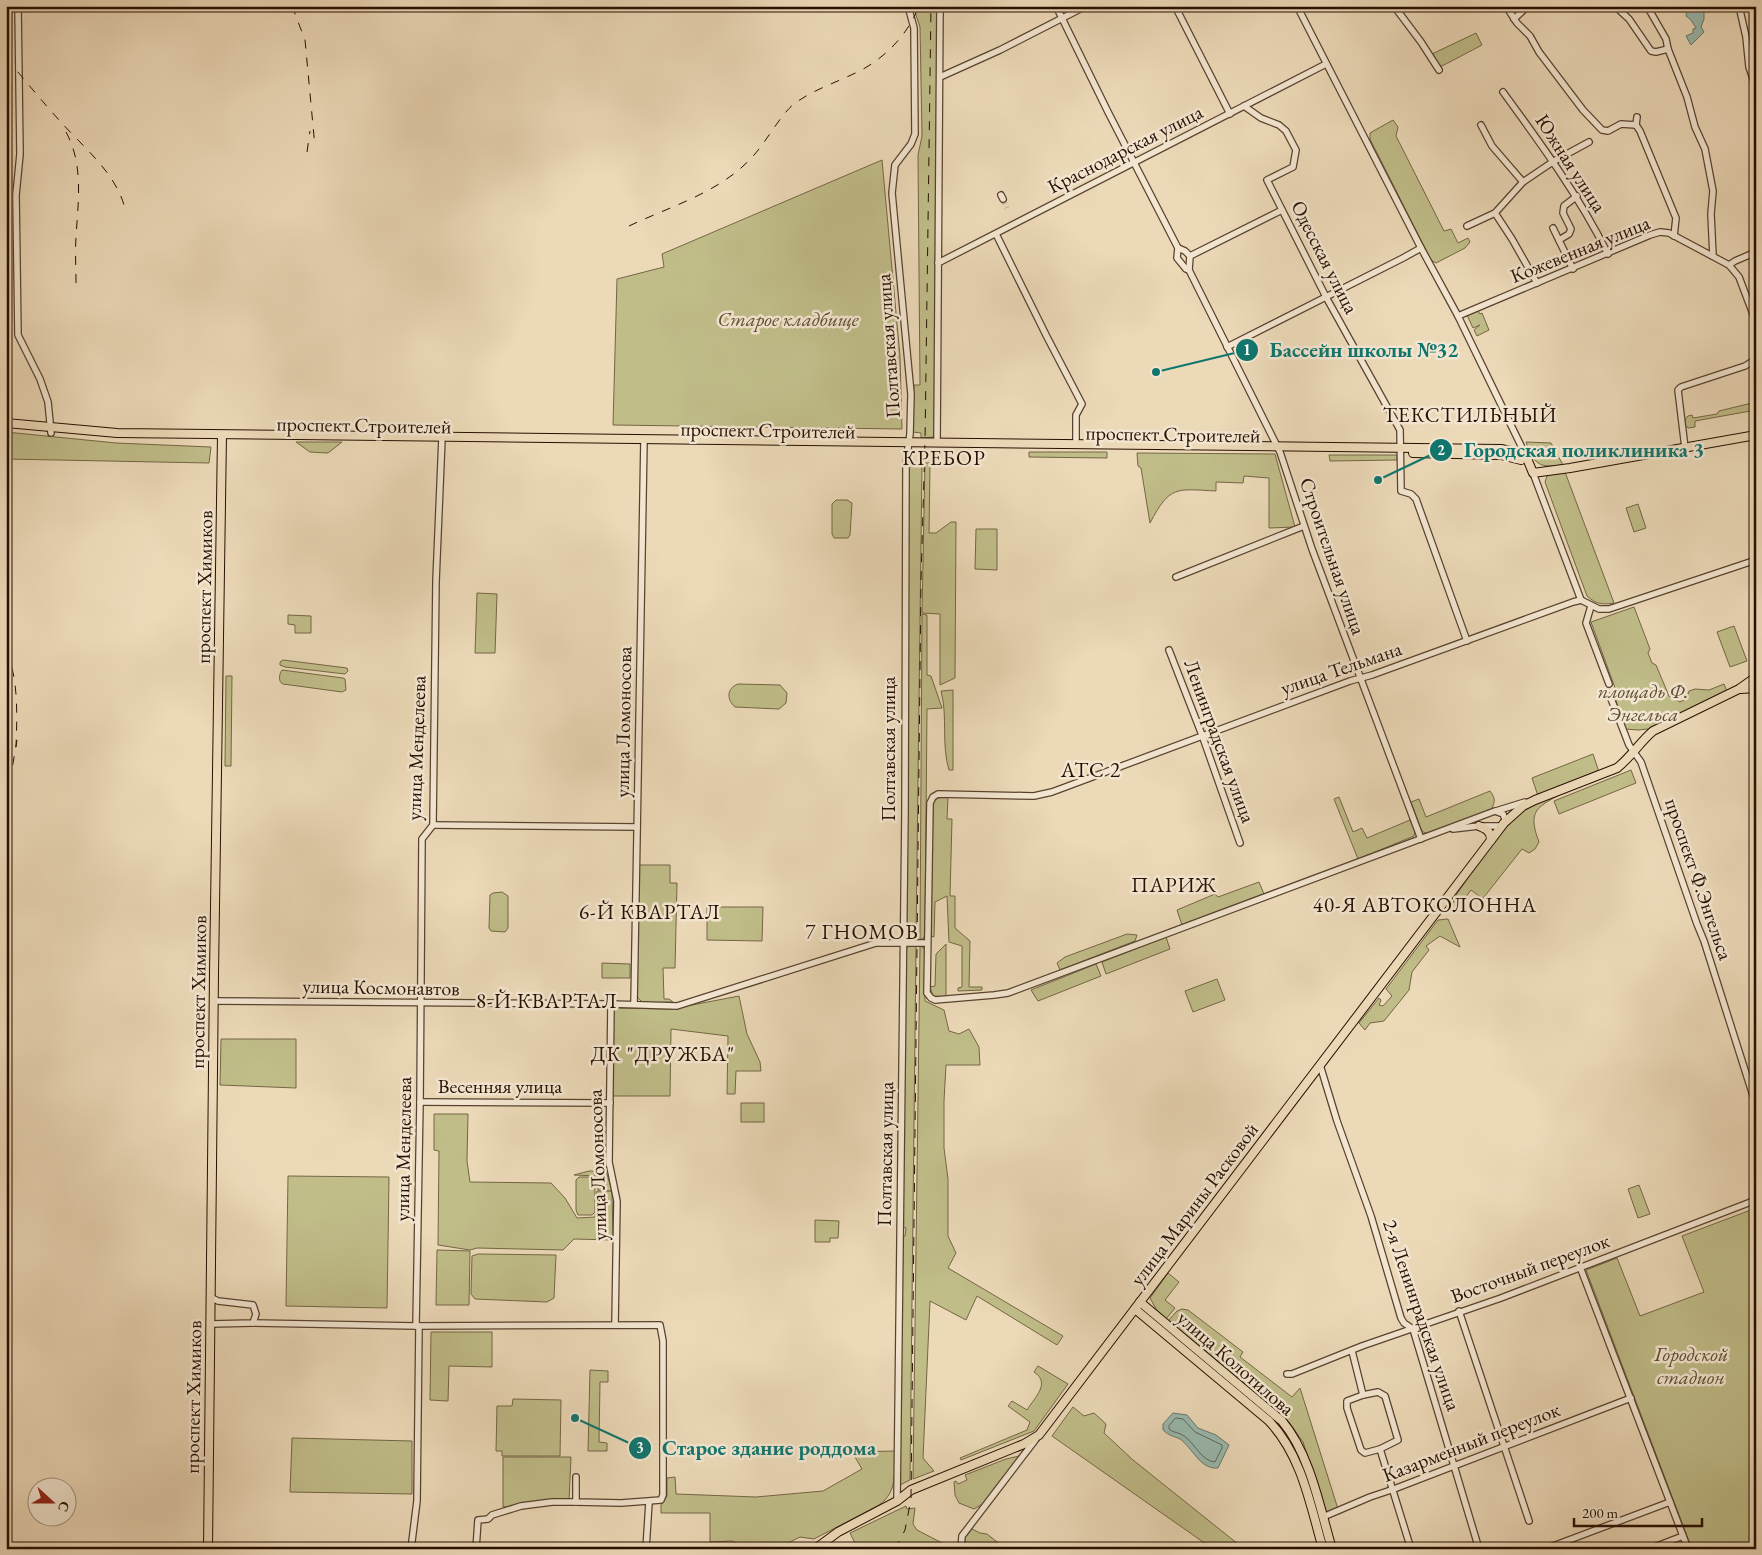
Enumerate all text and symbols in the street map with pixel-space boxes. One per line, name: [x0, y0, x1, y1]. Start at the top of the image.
street label: Краснодарская улица: [1043, 99, 1207, 199]
street label: Южная улица: [1529, 109, 1613, 217]
street label: Одесская улица: [1285, 196, 1365, 318]
street label: Кожевенная улица: [1506, 209, 1654, 289]
street label: Полтавская улица: [870, 273, 906, 419]
park label: Старое кладбище: [718, 306, 859, 332]
callout: Бассейн школы №32: [1234, 332, 1468, 368]
text: Бассейн школы №32: [1270, 336, 1458, 363]
text: 1: [1243, 340, 1251, 359]
district label: ТЕКСТИЛЬНЫЙ: [1383, 401, 1557, 428]
street label: проспект Строителей: [276, 410, 452, 440]
street label: проспект Строителей: [680, 415, 856, 445]
street label: проспект Строителей: [1085, 419, 1261, 449]
callout: Городская поликлиника 3: [1429, 432, 1714, 468]
text: Городская поликлиника 3: [1464, 436, 1704, 463]
text: 2: [1437, 440, 1445, 459]
district label: КРЕБОР: [902, 444, 986, 471]
street label: Строительная улица: [1294, 474, 1372, 638]
street label: проспект Химиков: [190, 510, 218, 664]
street label: улица Тельмана: [1277, 635, 1405, 701]
street label: улица Ломоносова: [609, 646, 637, 798]
street label: Ленинградская улица: [1178, 656, 1262, 826]
street label: улица Менделеева: [400, 675, 432, 821]
street label: Полтавская улица: [875, 677, 901, 821]
park label: площадь Ф. Энгельса: [1598, 678, 1688, 727]
district label: АТС 2: [1060, 756, 1121, 783]
street label: проспект Ф.Энгельса: [1659, 795, 1739, 963]
district label: ПАРИЖ: [1131, 871, 1217, 898]
district label: 40-Я АВТОКОЛОННА: [1313, 891, 1537, 918]
district label: 6-Й КВАРТАЛ: [579, 898, 721, 925]
street label: проспект Химиков: [184, 915, 212, 1069]
district label: 7 ГНОМОВ: [805, 918, 919, 945]
street label: улица Космонавтов: [302, 973, 460, 1001]
district label: 8-Й КВАРТАЛ: [476, 987, 618, 1014]
district label: ДК "ДРУЖБА": [591, 1040, 735, 1067]
street label: Весенняя улица: [438, 1073, 562, 1099]
street label: улица Менделеева: [389, 1076, 417, 1222]
street label: Полтавская улица: [871, 1081, 899, 1227]
street label: улица Ломоносова: [581, 1089, 613, 1241]
street label: улица Марины Расковой: [1124, 1117, 1264, 1291]
street label: 2-я Ленинградская улица: [1377, 1216, 1467, 1414]
street label: Восточный переулок: [1447, 1227, 1614, 1309]
street label: улица Колотилова: [1172, 1305, 1300, 1421]
street label: проспект Химиков: [179, 1320, 207, 1474]
park label: Городской стадион: [1653, 1341, 1728, 1390]
street label: Казарменный переулок: [1379, 1396, 1564, 1488]
callout: Старое здание роддома: [627, 1430, 887, 1466]
text: Старое здание роддома: [662, 1434, 877, 1461]
text: 3: [636, 1438, 644, 1457]
north arrow: [28, 1478, 78, 1528]
scale bar: [1574, 1495, 1702, 1527]
text: С: [54, 1499, 74, 1515]
text: 200 m: [1582, 1503, 1619, 1522]

